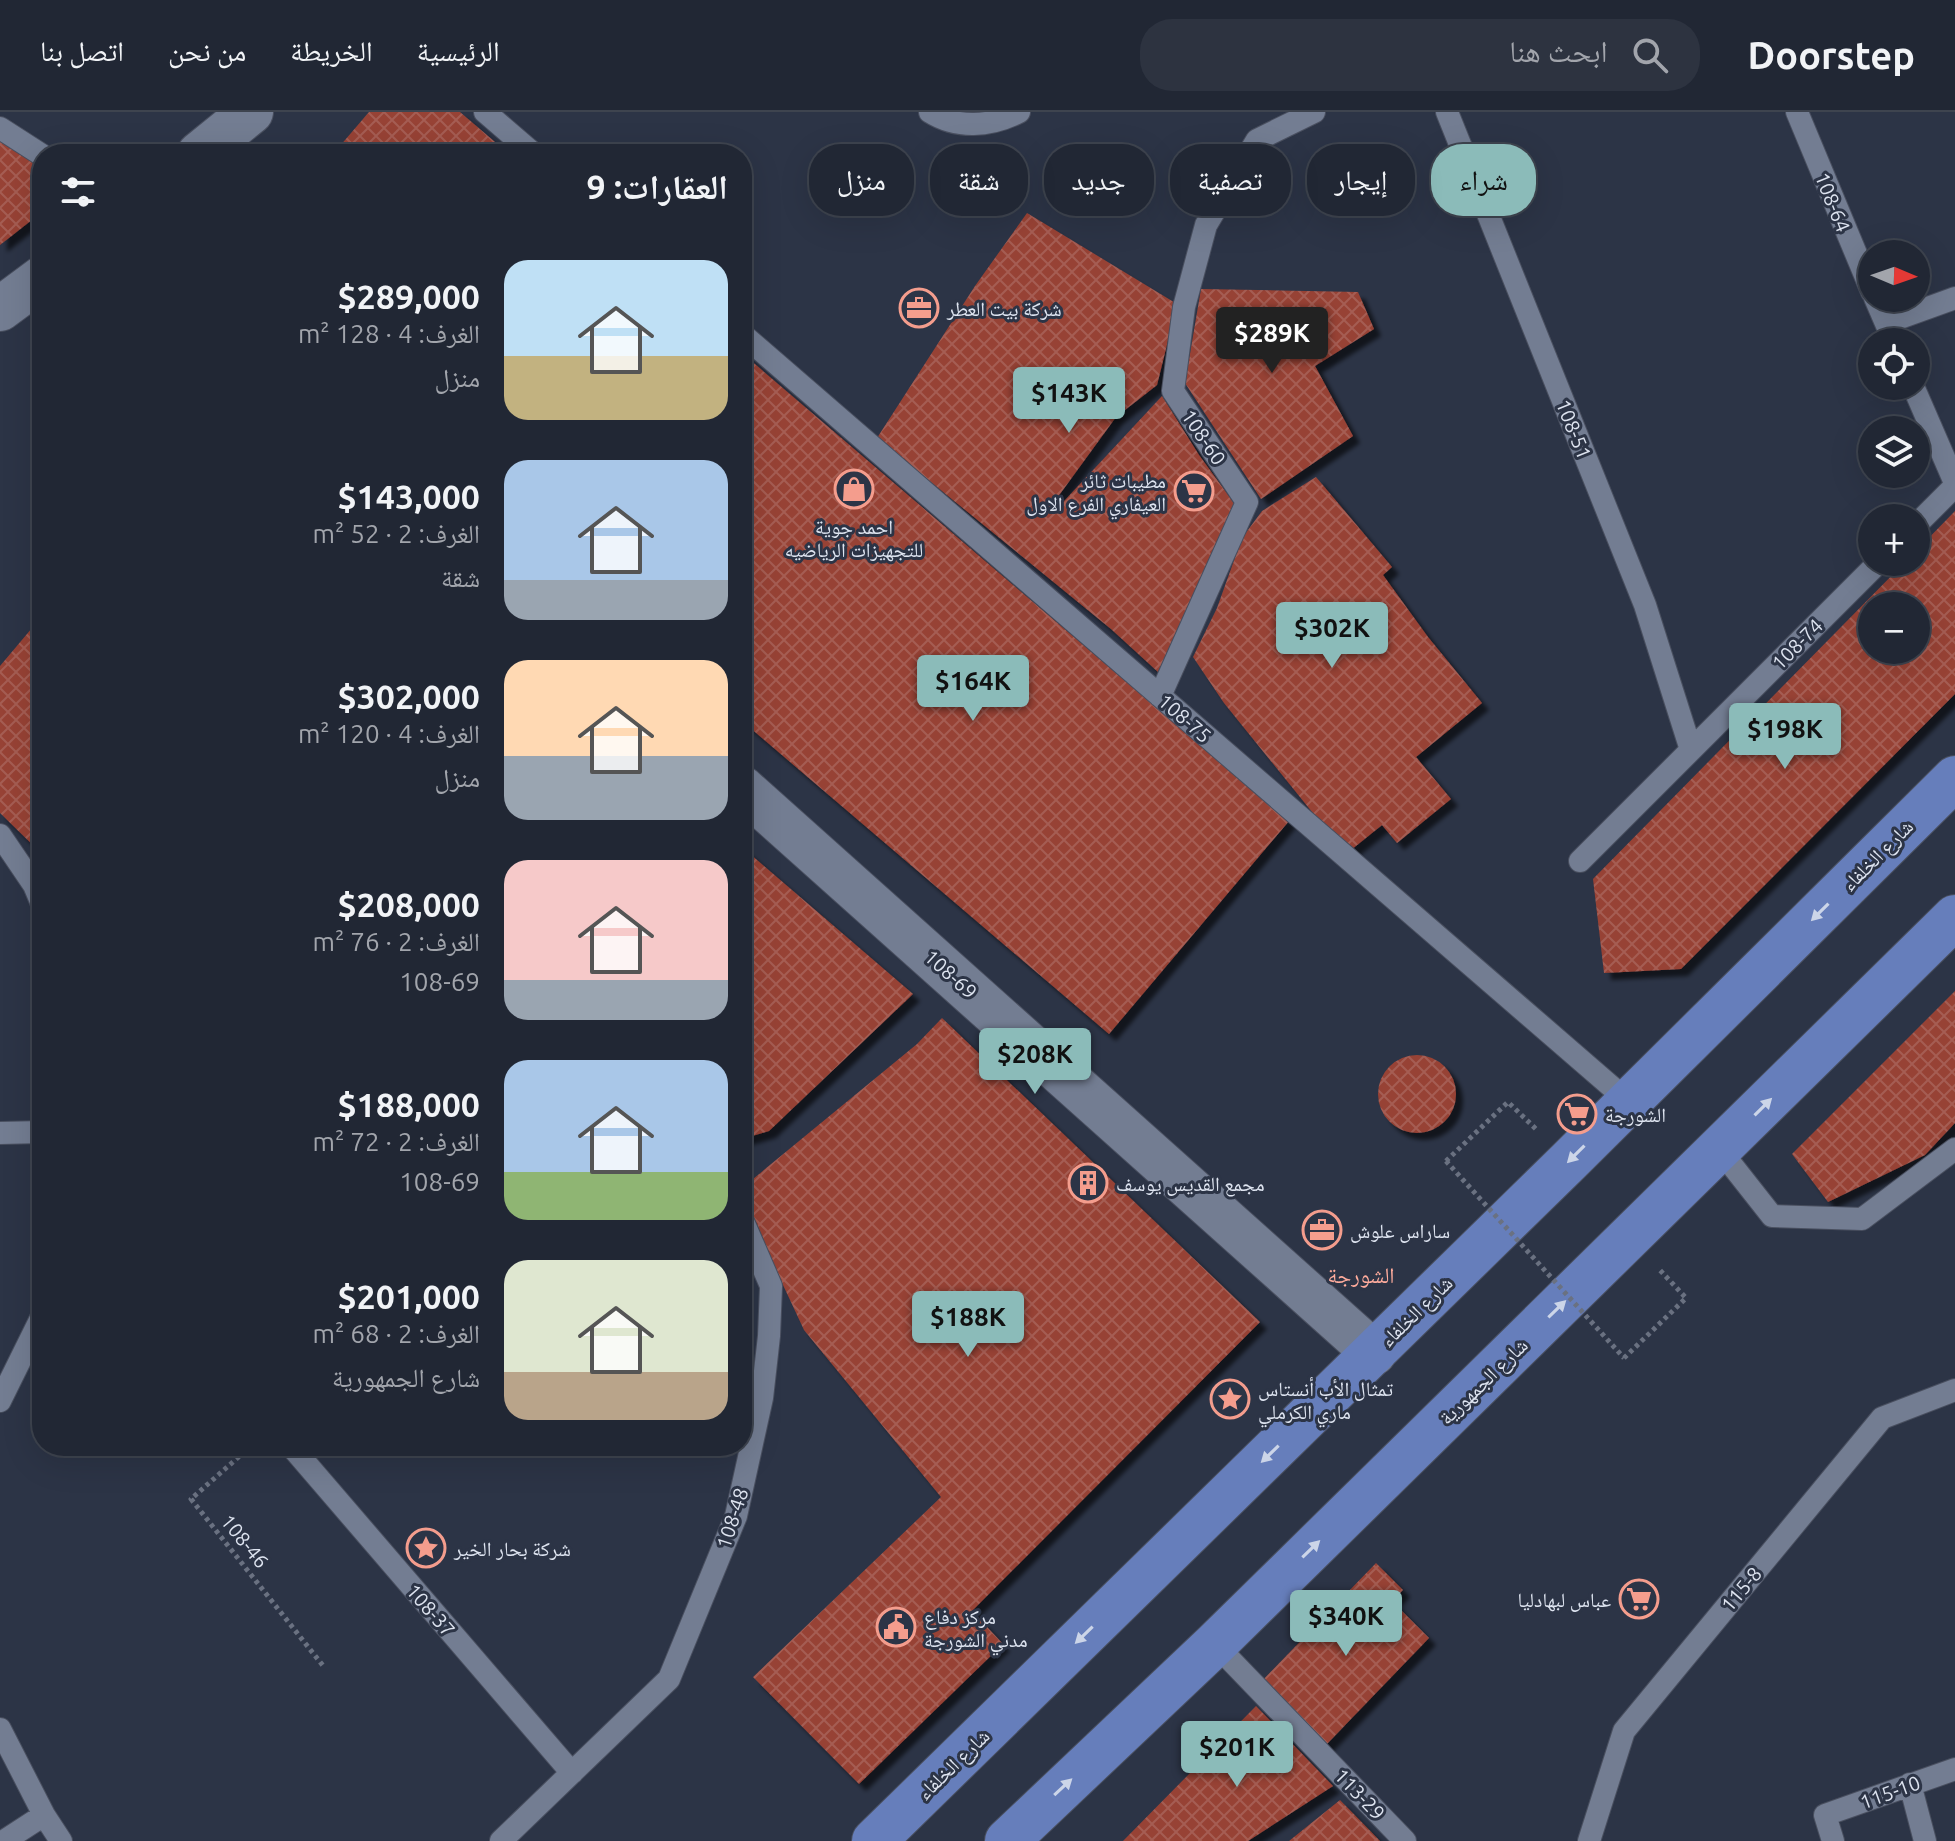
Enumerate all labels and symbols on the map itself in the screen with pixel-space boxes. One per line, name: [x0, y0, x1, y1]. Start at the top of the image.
street label: 108-64: [1811, 169, 1855, 235]
north arrow: [1858, 240, 1930, 312]
office icon: شركة بيت العطر: [898, 287, 940, 329]
place label: شركة بيت العطر: [946, 297, 1062, 320]
pin: $289K: [1216, 307, 1328, 375]
pin: $143K: [1013, 367, 1125, 435]
street label: 108-51: [1552, 396, 1596, 462]
street label: 108-60: [1177, 405, 1231, 469]
shop icon: احمد جوية للتجهيزات الرياضيه: [833, 468, 875, 510]
place label: مطيبات ثائر العيفاري الفرع الاول: [1026, 469, 1166, 520]
supermarket icon: مطيبات ثائر العيفاري الفرع الاول: [1173, 470, 1215, 512]
place label: احمد جوية للتجهيزات الرياضيه: [785, 515, 923, 562]
pin: $302K: [1276, 602, 1388, 670]
street label: 108-74: [1767, 614, 1827, 674]
pin: $164K: [917, 655, 1029, 723]
street label: 108-75: [1154, 689, 1216, 747]
pin: $198K: [1729, 703, 1841, 771]
street label: شارع الخلفاء: [1837, 815, 1919, 897]
one-way arrow: [1811, 902, 1830, 920]
street label: 108-69: [920, 945, 982, 1003]
pin: $208K: [979, 1028, 1091, 1096]
supermarket icon: الشورجة: [1556, 1093, 1598, 1135]
one-way arrow: [1753, 1098, 1772, 1117]
place label: الشورجة: [1605, 1103, 1666, 1126]
one-way arrow: [1567, 1144, 1586, 1163]
building icon: مجمع القديس يوسف: [1067, 1162, 1109, 1204]
place label: مجمع القديس يوسف: [1116, 1172, 1265, 1197]
office icon: ساراس علوش: [1301, 1209, 1343, 1251]
place label: ساراس علوش: [1350, 1219, 1450, 1243]
district label: الشورجة: [1327, 1262, 1395, 1288]
street label: شارع الخلفاء: [1375, 1271, 1458, 1352]
pin: $188K: [912, 1291, 1024, 1359]
one-way arrow: [1547, 1300, 1566, 1318]
street label: شارع الجمهورية: [1434, 1333, 1533, 1430]
place label: تمثال الأب أنستاس ماري الكرملي: [1258, 1377, 1393, 1428]
place icon: تمثال الأب أنستاس ماري الكرملي: [1209, 1378, 1251, 1420]
one-way arrow: [1261, 1444, 1280, 1463]
street label: 108-48: [711, 1485, 753, 1551]
street label: 108-46: [216, 1510, 274, 1572]
place icon: شركة بحار الخير: [405, 1527, 447, 1569]
place label: شركة بحار الخير: [453, 1537, 571, 1560]
one-way arrow: [1301, 1540, 1320, 1559]
street label: 115-8: [1716, 1562, 1766, 1616]
supermarket icon: عباس لبهادليا: [1618, 1578, 1660, 1620]
street label: 108-37: [402, 1579, 460, 1641]
place label: عباس لبهادليا: [1518, 1588, 1611, 1612]
pin: $340K: [1290, 1590, 1402, 1658]
place label: مركز دفاع مدني الشورجة: [924, 1605, 1028, 1656]
public building icon: مركز دفاع مدني الشورجة: [875, 1606, 917, 1648]
one-way arrow: [1075, 1626, 1094, 1644]
pin: $201K: [1181, 1721, 1293, 1789]
street label: شارع الخلفاء: [912, 1724, 995, 1805]
street label: 113-29: [1330, 1764, 1390, 1824]
street label: 115-10: [1857, 1771, 1923, 1813]
one-way arrow: [1053, 1779, 1072, 1797]

